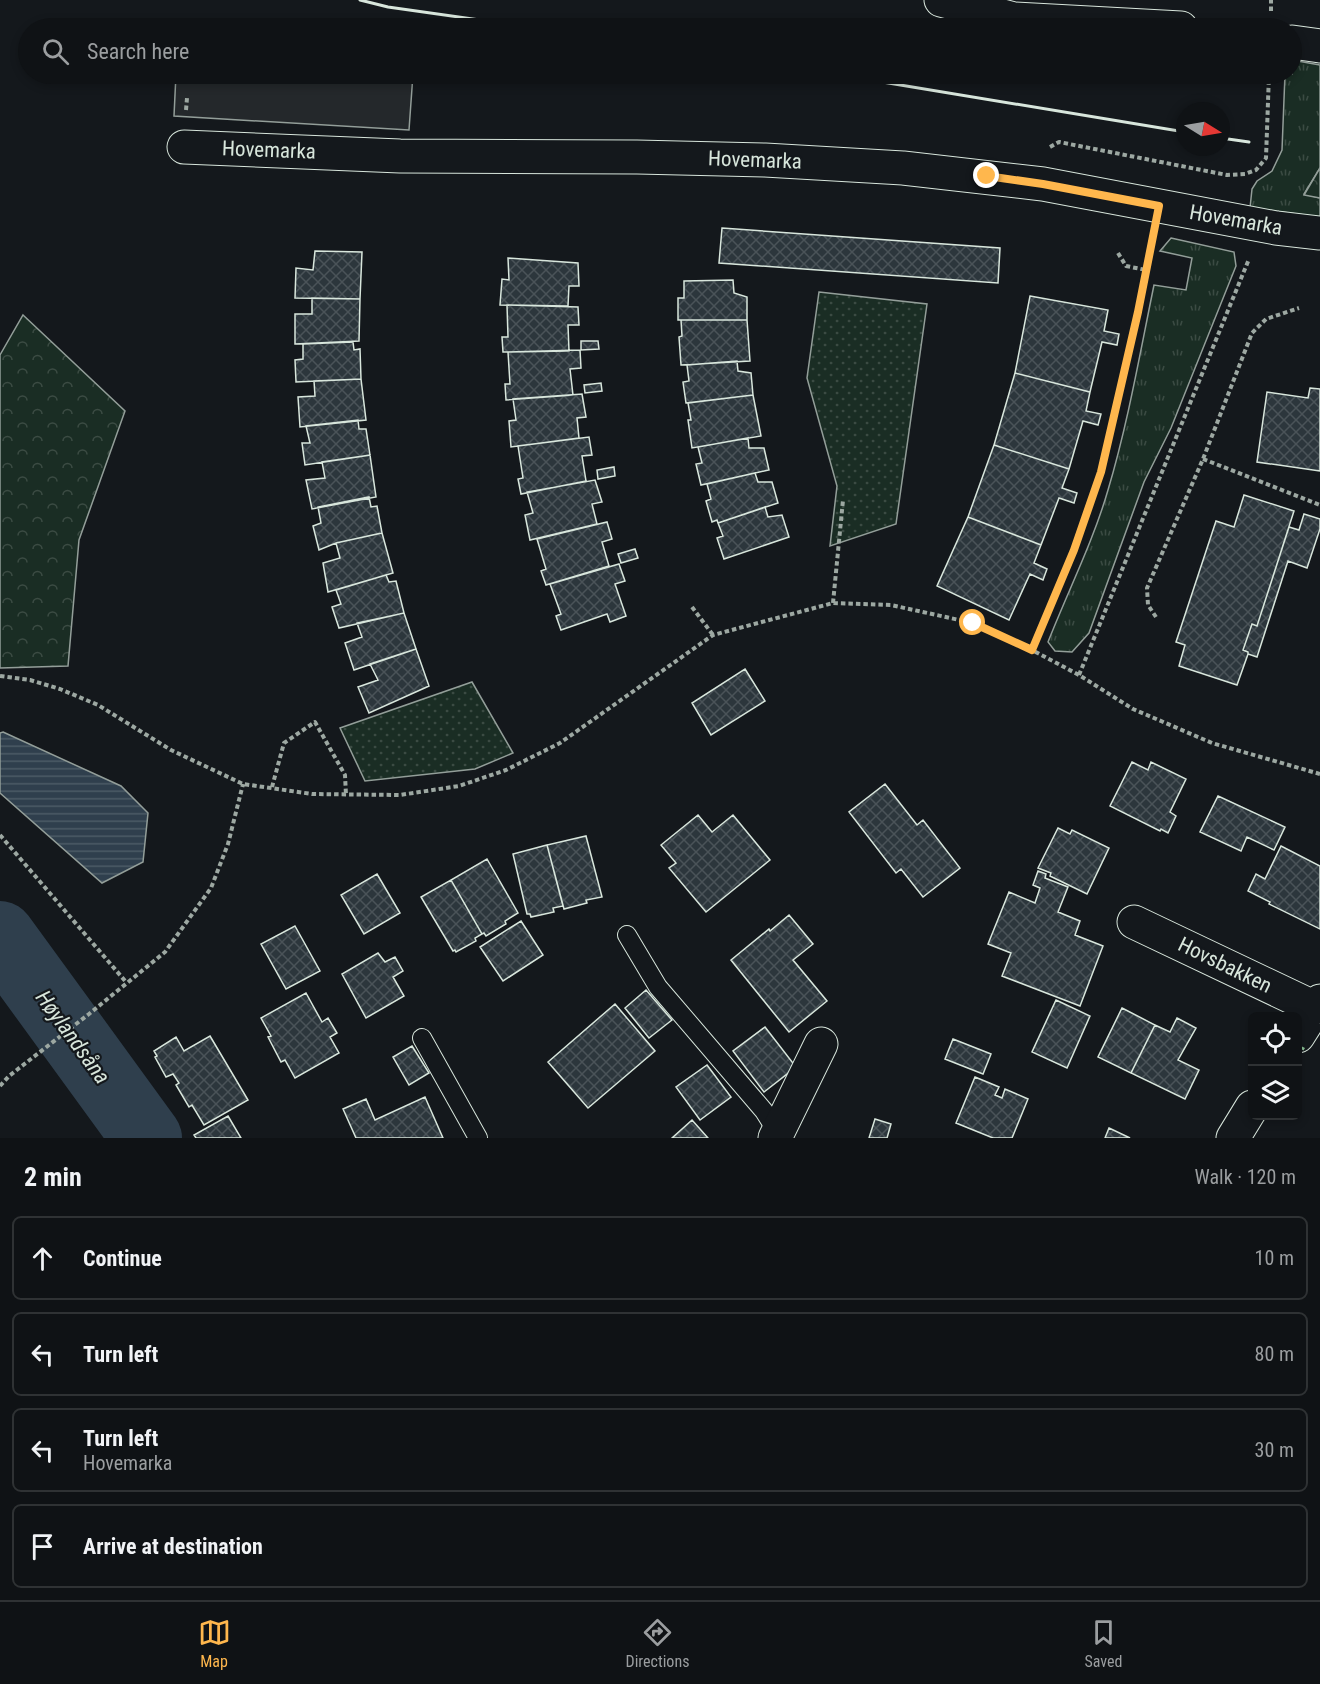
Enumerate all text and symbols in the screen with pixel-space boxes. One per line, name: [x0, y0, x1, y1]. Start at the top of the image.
search box: [18, 18, 1302, 84]
icon: search: [39, 35, 72, 68]
text: Search here: [87, 39, 189, 64]
north arrow: [1176, 102, 1230, 156]
street label: Hovemarka: [222, 136, 316, 164]
street label: Hovemarka: [708, 146, 802, 174]
route end: [973, 162, 999, 188]
street label: Hovemarka: [1188, 200, 1284, 240]
route start: [959, 609, 985, 635]
street label: Hovsbakken: [1174, 932, 1276, 998]
water label: Høylandsåna: [31, 985, 115, 1089]
map controls: [1248, 1012, 1302, 1120]
button: locate: [1248, 1012, 1302, 1066]
button: layers: [1248, 1066, 1302, 1120]
text: 2 min: [24, 1162, 82, 1192]
text: Walk · 120 m: [1195, 1165, 1296, 1189]
icon: ahead: [26, 1242, 59, 1275]
text: Continue: [83, 1246, 162, 1271]
text: 10 m: [1255, 1246, 1294, 1270]
icon: left: [26, 1338, 59, 1371]
text: Turn left: [83, 1342, 158, 1367]
text: 80 m: [1255, 1342, 1294, 1366]
text: Turn left: [83, 1426, 158, 1451]
icon: left: [26, 1434, 59, 1467]
text: 30 m: [1255, 1438, 1294, 1462]
text: Hovemarka: [83, 1451, 172, 1475]
icon: arrive: [26, 1530, 59, 1563]
text: Arrive at destination: [83, 1534, 263, 1559]
tab: Map: [198, 1616, 231, 1671]
tab: Directions: [626, 1616, 689, 1671]
tab: Saved: [1084, 1616, 1122, 1671]

